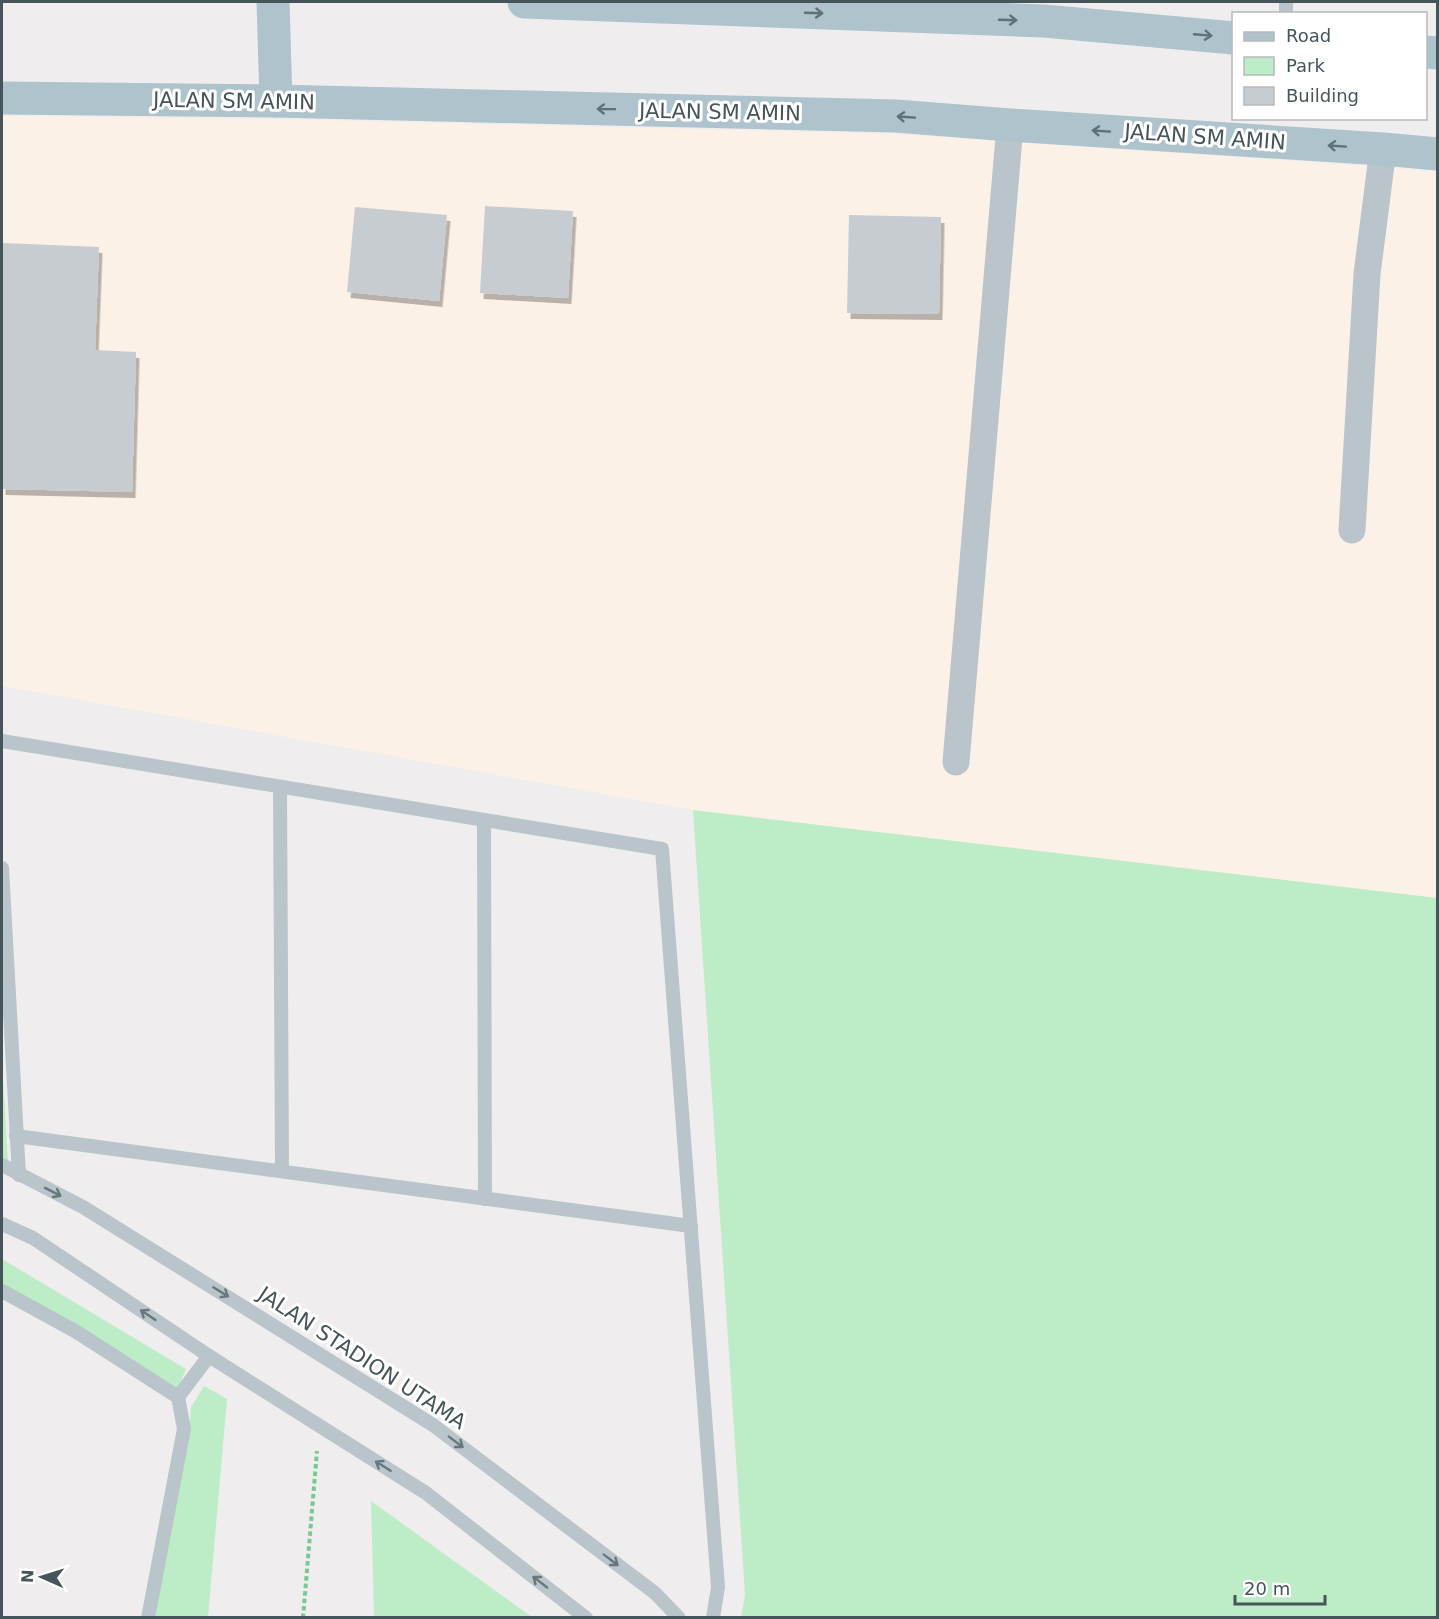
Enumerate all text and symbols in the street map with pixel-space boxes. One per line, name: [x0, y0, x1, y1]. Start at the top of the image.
one-way arrow: [803, 7, 823, 18]
legend: [1232, 12, 1427, 120]
one-way arrow: [998, 14, 1018, 26]
text: Road: [1286, 25, 1331, 46]
one-way arrow: [1192, 30, 1212, 41]
text: Park: [1286, 55, 1325, 76]
text: Building: [1286, 85, 1359, 106]
street label: JALAN SM AMIN: [151, 88, 315, 114]
street label: JALAN SM AMIN: [637, 99, 801, 125]
one-way arrow: [597, 103, 617, 115]
one-way arrow: [897, 111, 917, 122]
street label: JALAN SM AMIN: [1122, 119, 1286, 155]
one-way arrow: [1091, 125, 1111, 136]
one-way arrow: [1328, 140, 1348, 151]
one-way arrow: [44, 1187, 62, 1198]
street label: JALAN STADION UTAMA: [252, 1281, 471, 1435]
one-way arrow: [212, 1286, 229, 1299]
one-way arrow: [140, 1309, 157, 1322]
one-way arrow: [447, 1436, 463, 1448]
one-way arrow: [375, 1460, 392, 1472]
north arrow: [12, 1547, 72, 1607]
one-way arrow: [603, 1553, 619, 1566]
scale bar: [1235, 1568, 1325, 1606]
text: N: [18, 1569, 37, 1583]
one-way arrow: [532, 1575, 548, 1588]
text: 20 m: [1244, 1578, 1290, 1599]

